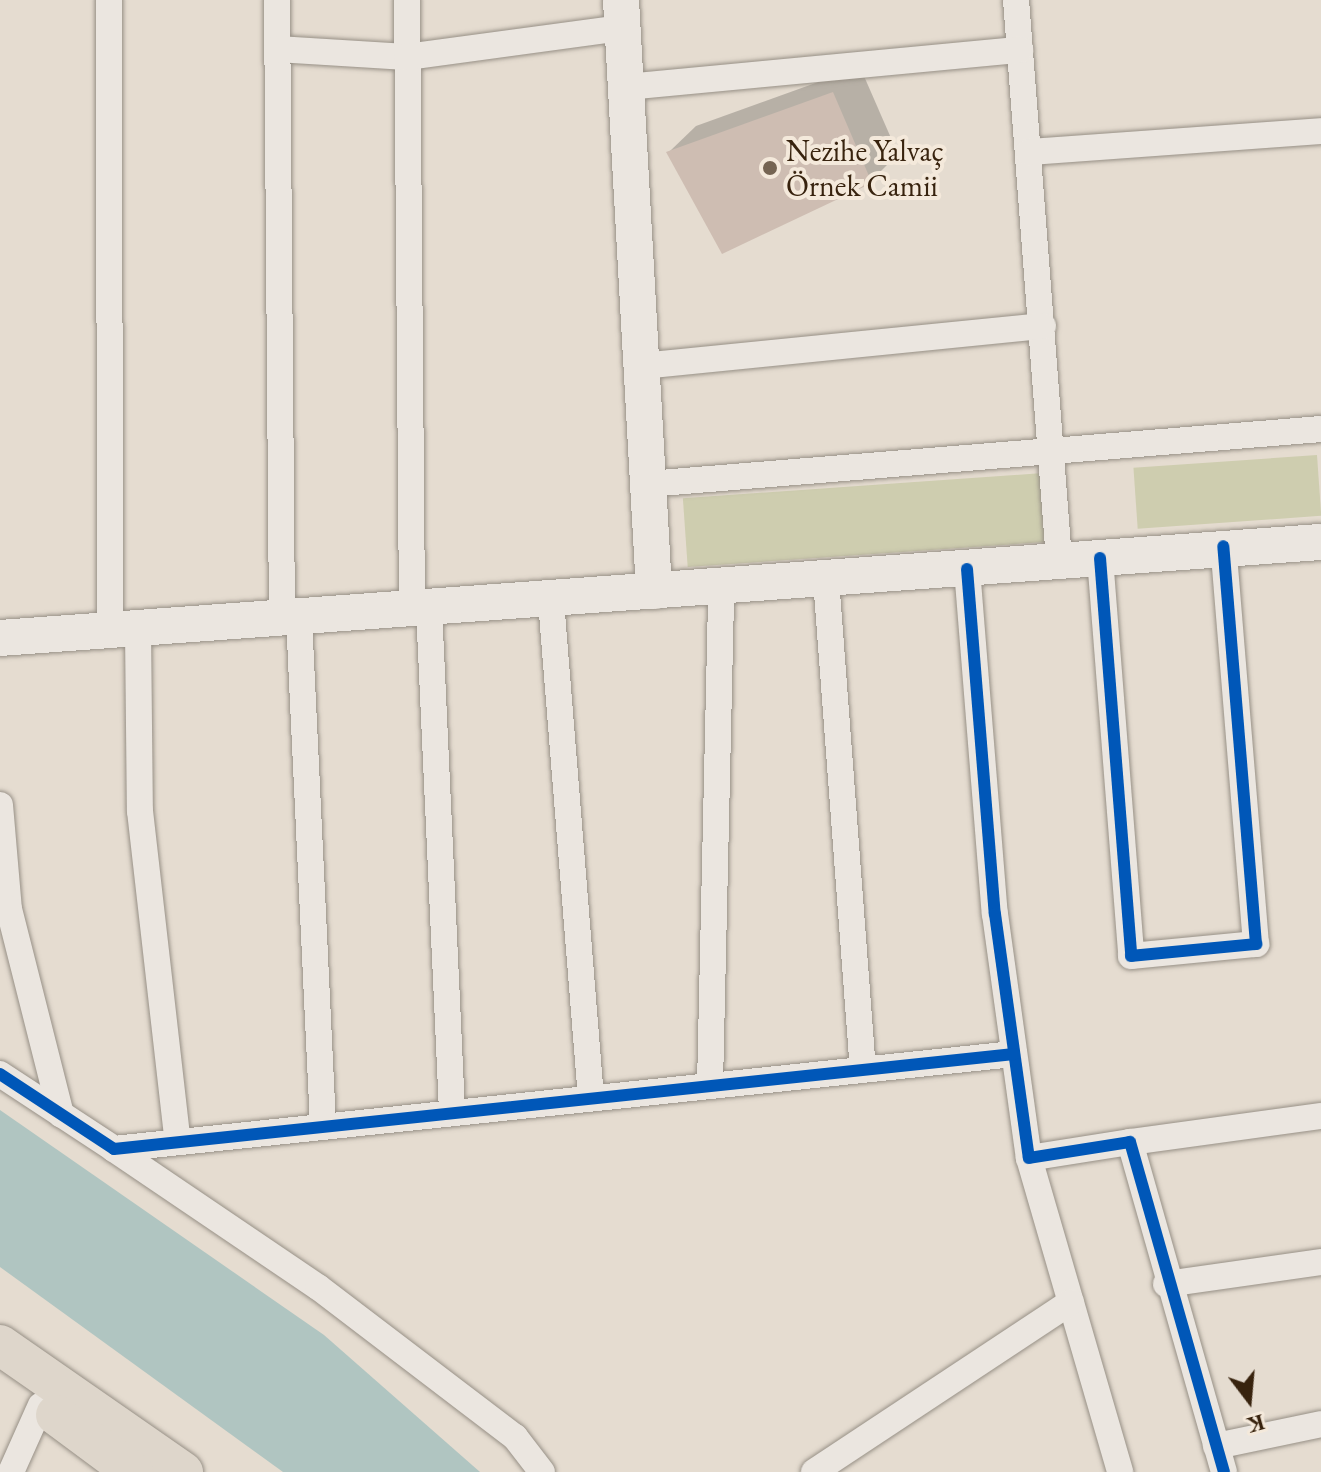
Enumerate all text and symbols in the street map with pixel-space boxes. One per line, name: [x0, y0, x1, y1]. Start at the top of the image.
place label: Nezihe Yalvaç Örnek Camii: [786, 133, 944, 204]
marker: Nezihe Yalvaç Örnek Camii: [761, 159, 779, 177]
north arrow: [1209, 1360, 1289, 1440]
text: K: [1244, 1407, 1268, 1440]

